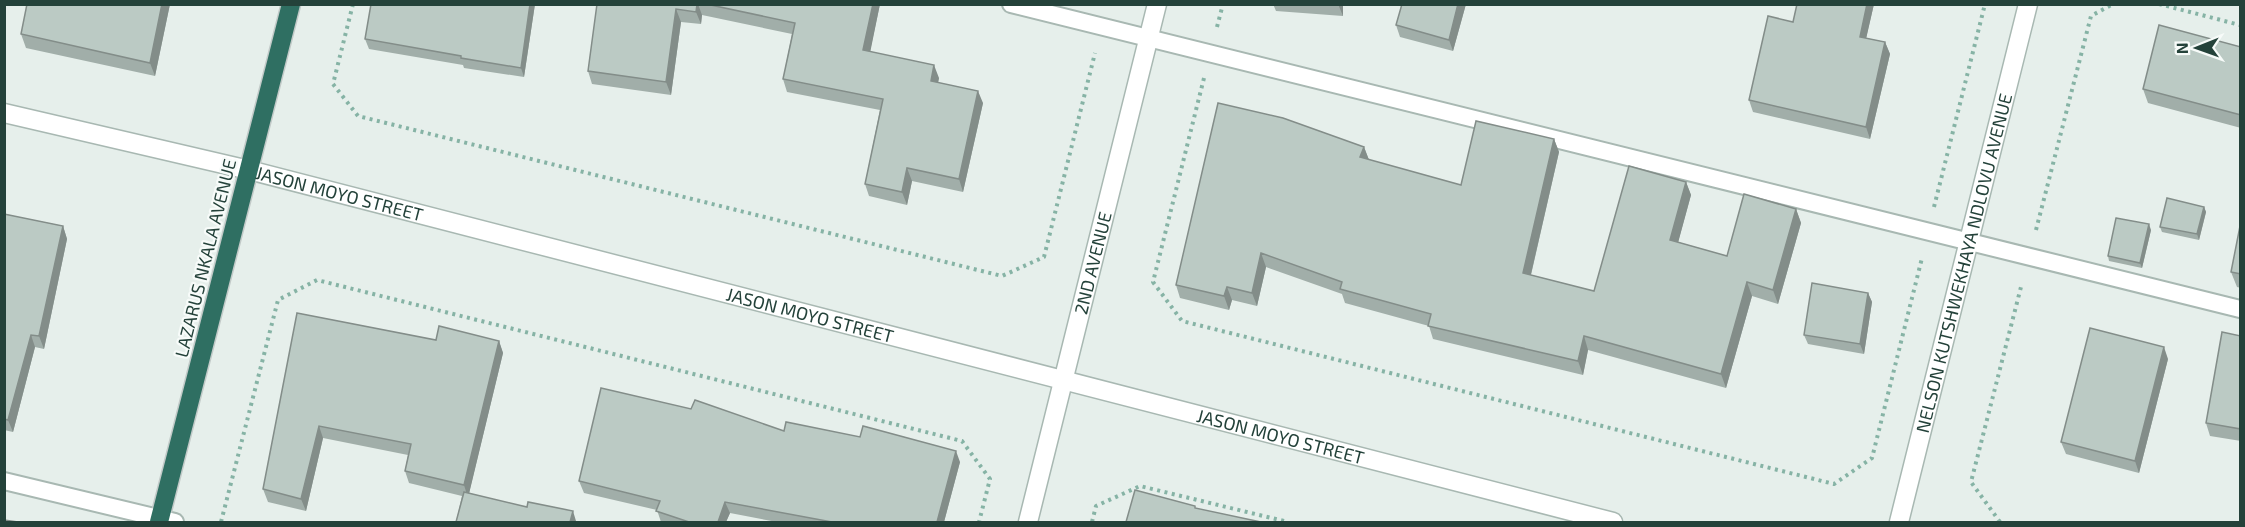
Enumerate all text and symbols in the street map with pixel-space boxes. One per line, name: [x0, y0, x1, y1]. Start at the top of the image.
north arrow: [2167, 18, 2227, 78]
text: N: [2172, 42, 2191, 54]
street label: NELSON KUTSHWEKHAYA NDLOVU AVENUE: [1911, 91, 2016, 435]
street label: LAZARUS NKALA AVENUE: [170, 157, 240, 359]
street label: JASON MOYO STREET: [253, 161, 426, 226]
street label: 2ND AVENUE: [1069, 209, 1116, 316]
street label: JASON MOYO STREET: [724, 283, 897, 347]
street label: JASON MOYO STREET: [1195, 404, 1367, 469]

